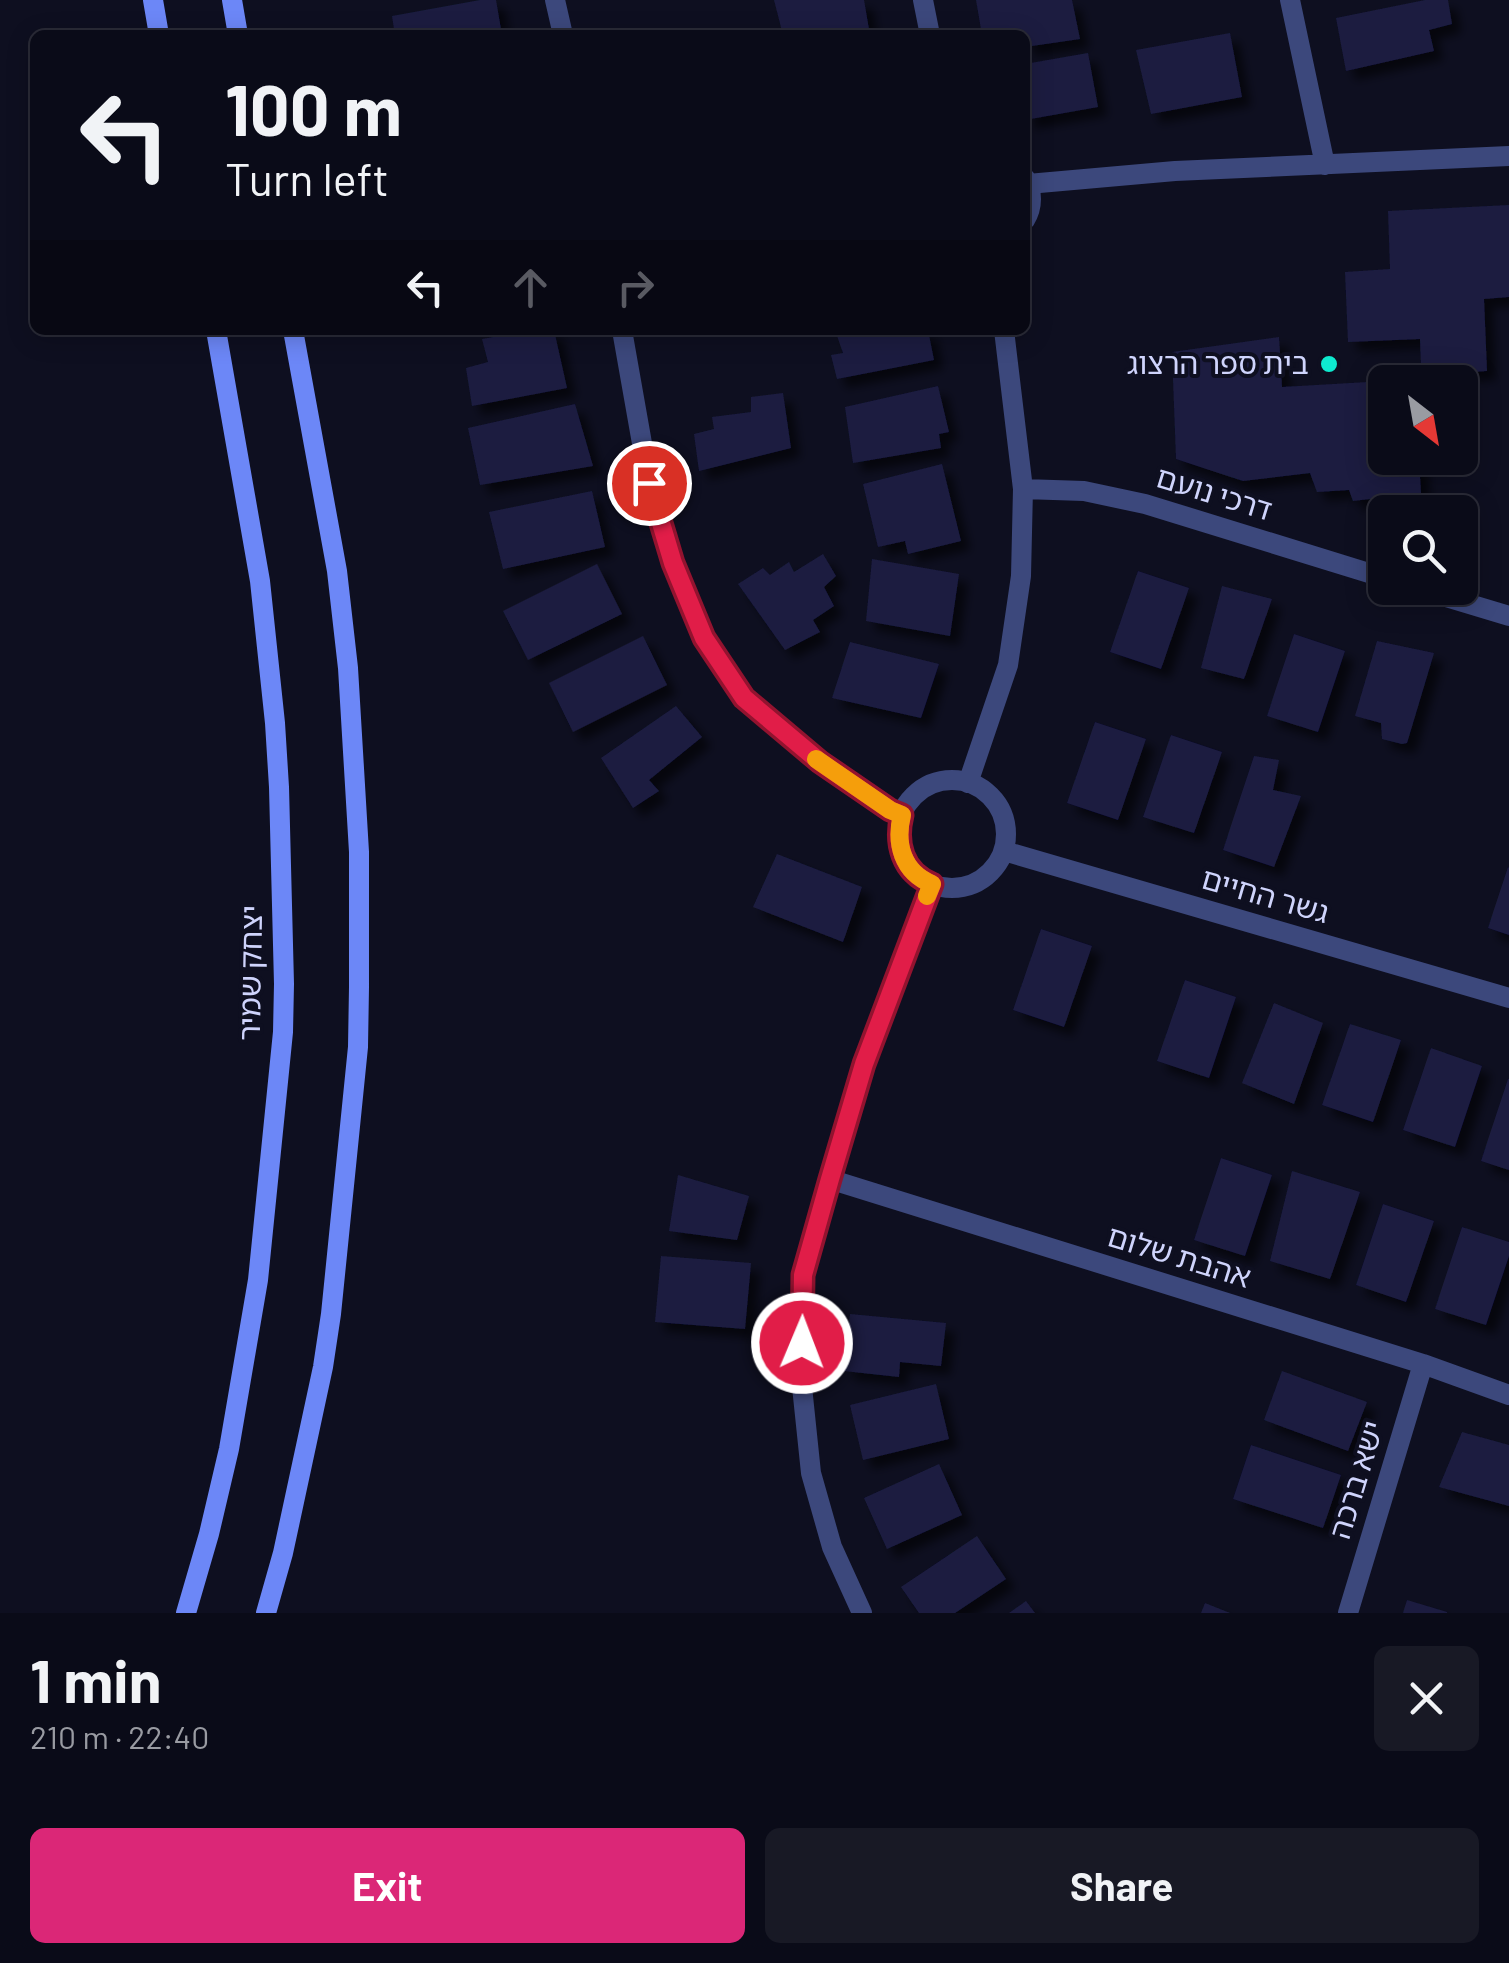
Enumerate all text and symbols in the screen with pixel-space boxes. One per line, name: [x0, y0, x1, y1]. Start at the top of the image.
text: 100 m: [225, 66, 402, 150]
icon: left: [60, 70, 190, 200]
text: Turn left: [225, 151, 389, 205]
icon: left: [398, 260, 453, 315]
icon: ahead: [503, 260, 558, 315]
icon: right: [608, 260, 663, 315]
place label: בית ספר הרצוג: [1127, 344, 1309, 380]
marker: בית ספר הרצוג: [1318, 353, 1340, 375]
north arrow: [1368, 365, 1478, 475]
map controls: [1368, 365, 1478, 605]
pin: [607, 441, 692, 526]
icon: arrive: [622, 456, 677, 511]
street label: דרכי נועם: [1152, 457, 1277, 527]
button: search: [1368, 495, 1478, 605]
street label: גשר החיים: [1198, 859, 1333, 929]
street label: יצחק שמיר: [230, 905, 268, 1041]
street label: אהבת שלום: [1103, 1216, 1256, 1294]
position arrow: [750, 1291, 854, 1395]
street label: ישא ברכה: [1320, 1416, 1390, 1543]
text: 1 min: [30, 1643, 161, 1715]
button: close: [1374, 1646, 1479, 1751]
text: 210 m · 22:40: [30, 1717, 209, 1755]
button: Exit: [30, 1828, 745, 1943]
button: Share: [765, 1828, 1479, 1943]

